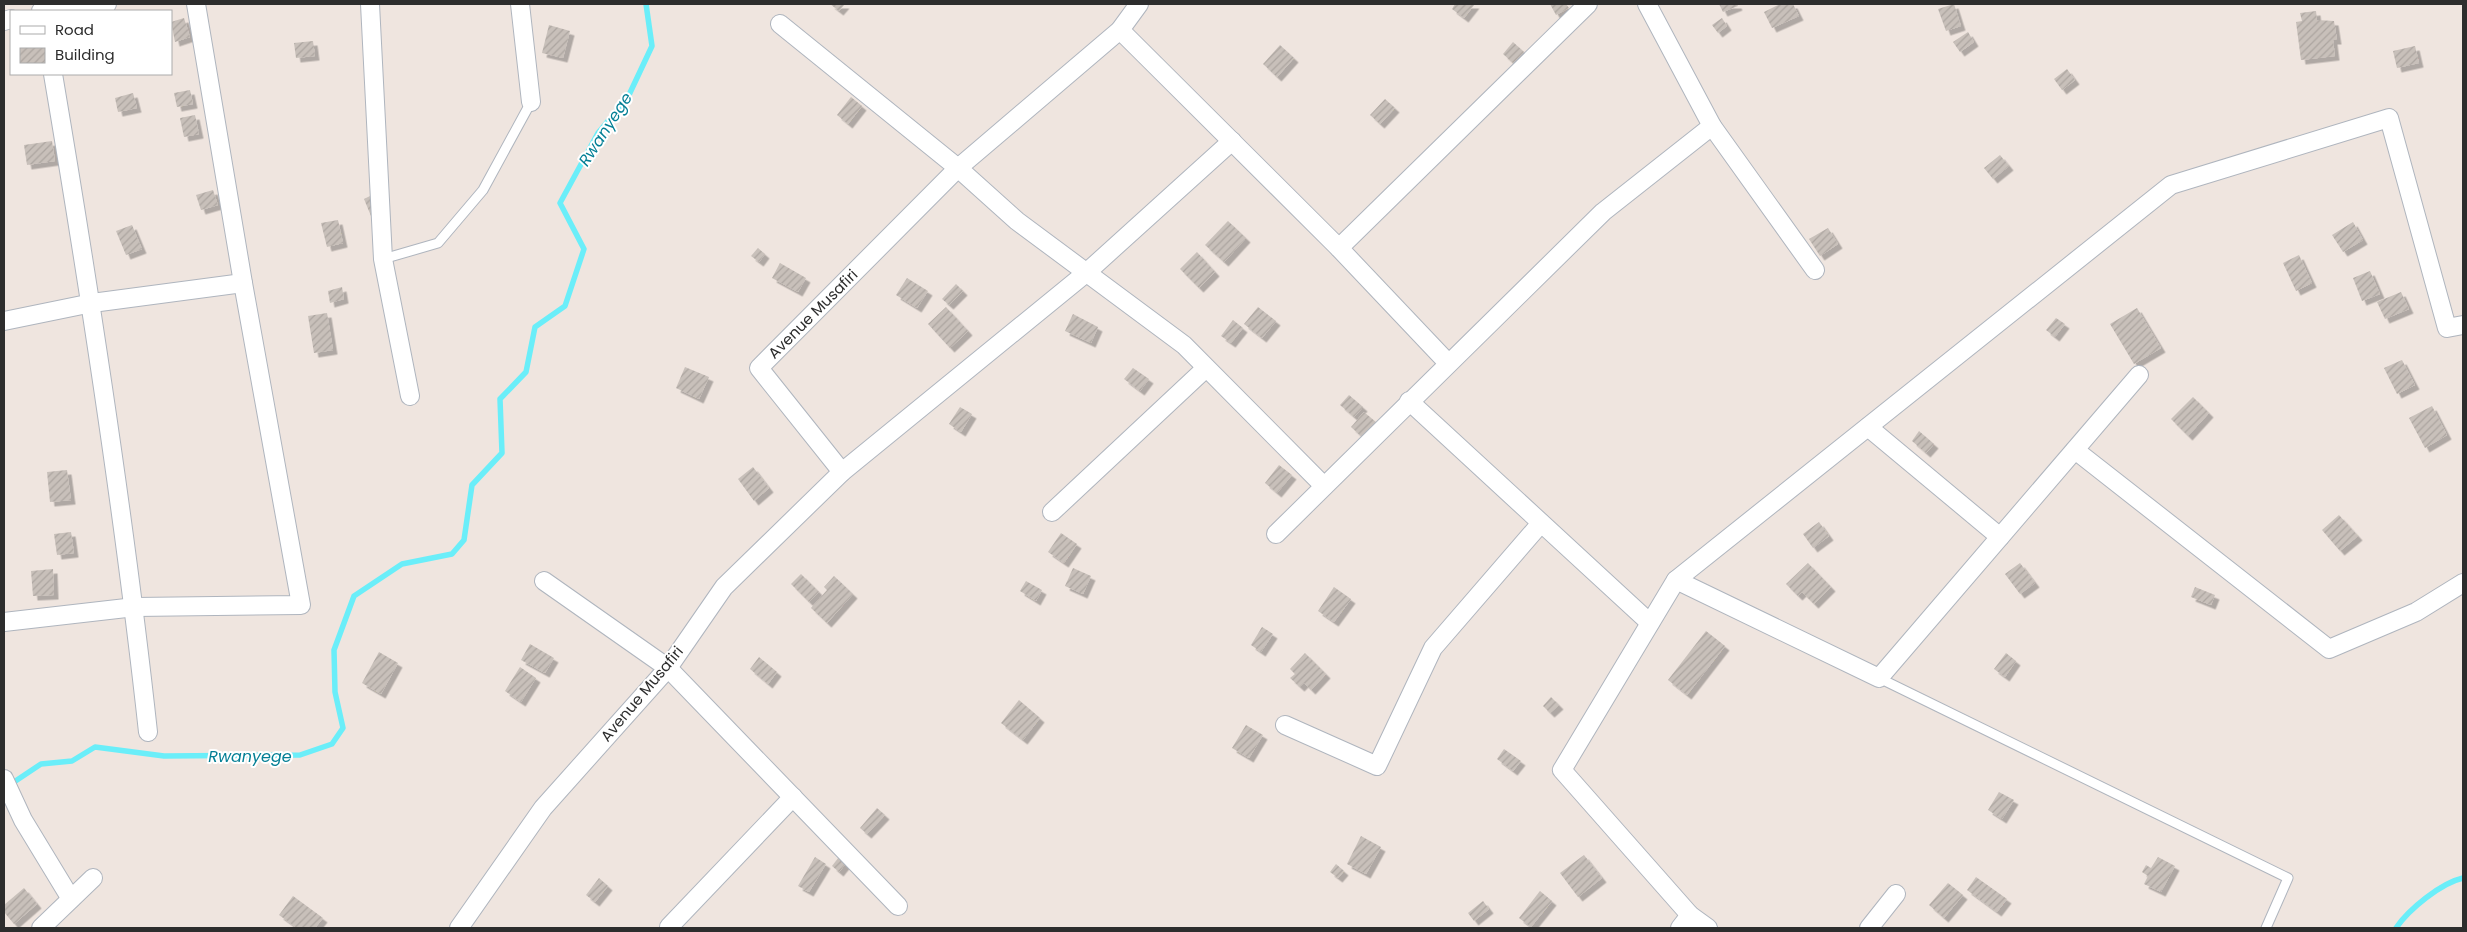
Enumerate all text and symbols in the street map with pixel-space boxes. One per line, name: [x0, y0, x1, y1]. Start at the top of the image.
legend: [10, 10, 172, 75]
text: Road: [55, 19, 94, 40]
text: Building: [55, 44, 115, 65]
water label: Rwanyege: [573, 88, 638, 171]
street label: Avenue Musafiri: [763, 264, 862, 363]
street label: Avenue Musafiri: [595, 641, 688, 746]
water label: Rwanyege: [208, 745, 292, 768]

